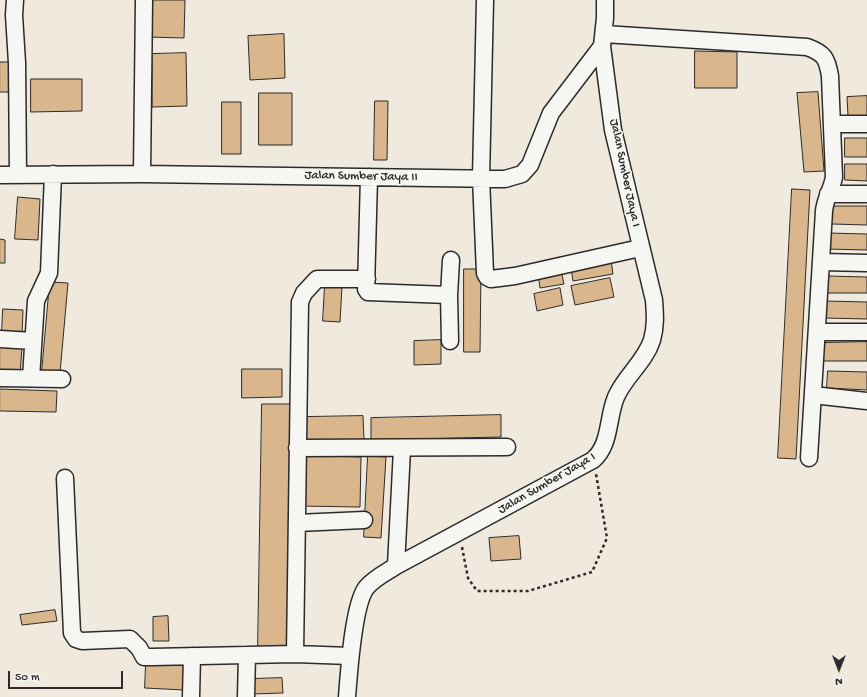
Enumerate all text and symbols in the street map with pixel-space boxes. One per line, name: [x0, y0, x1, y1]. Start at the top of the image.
street label: Jalan Sumber Jaya I: [605, 118, 643, 228]
street label: Jalan Sumber Jaya II: [304, 168, 418, 186]
street label: Jalan Sumber Jaya I: [495, 450, 599, 518]
north arrow: [819, 649, 859, 689]
scale bar: [10, 663, 125, 689]
text: 50 m: [15, 671, 40, 685]
text: N: [835, 675, 843, 687]

